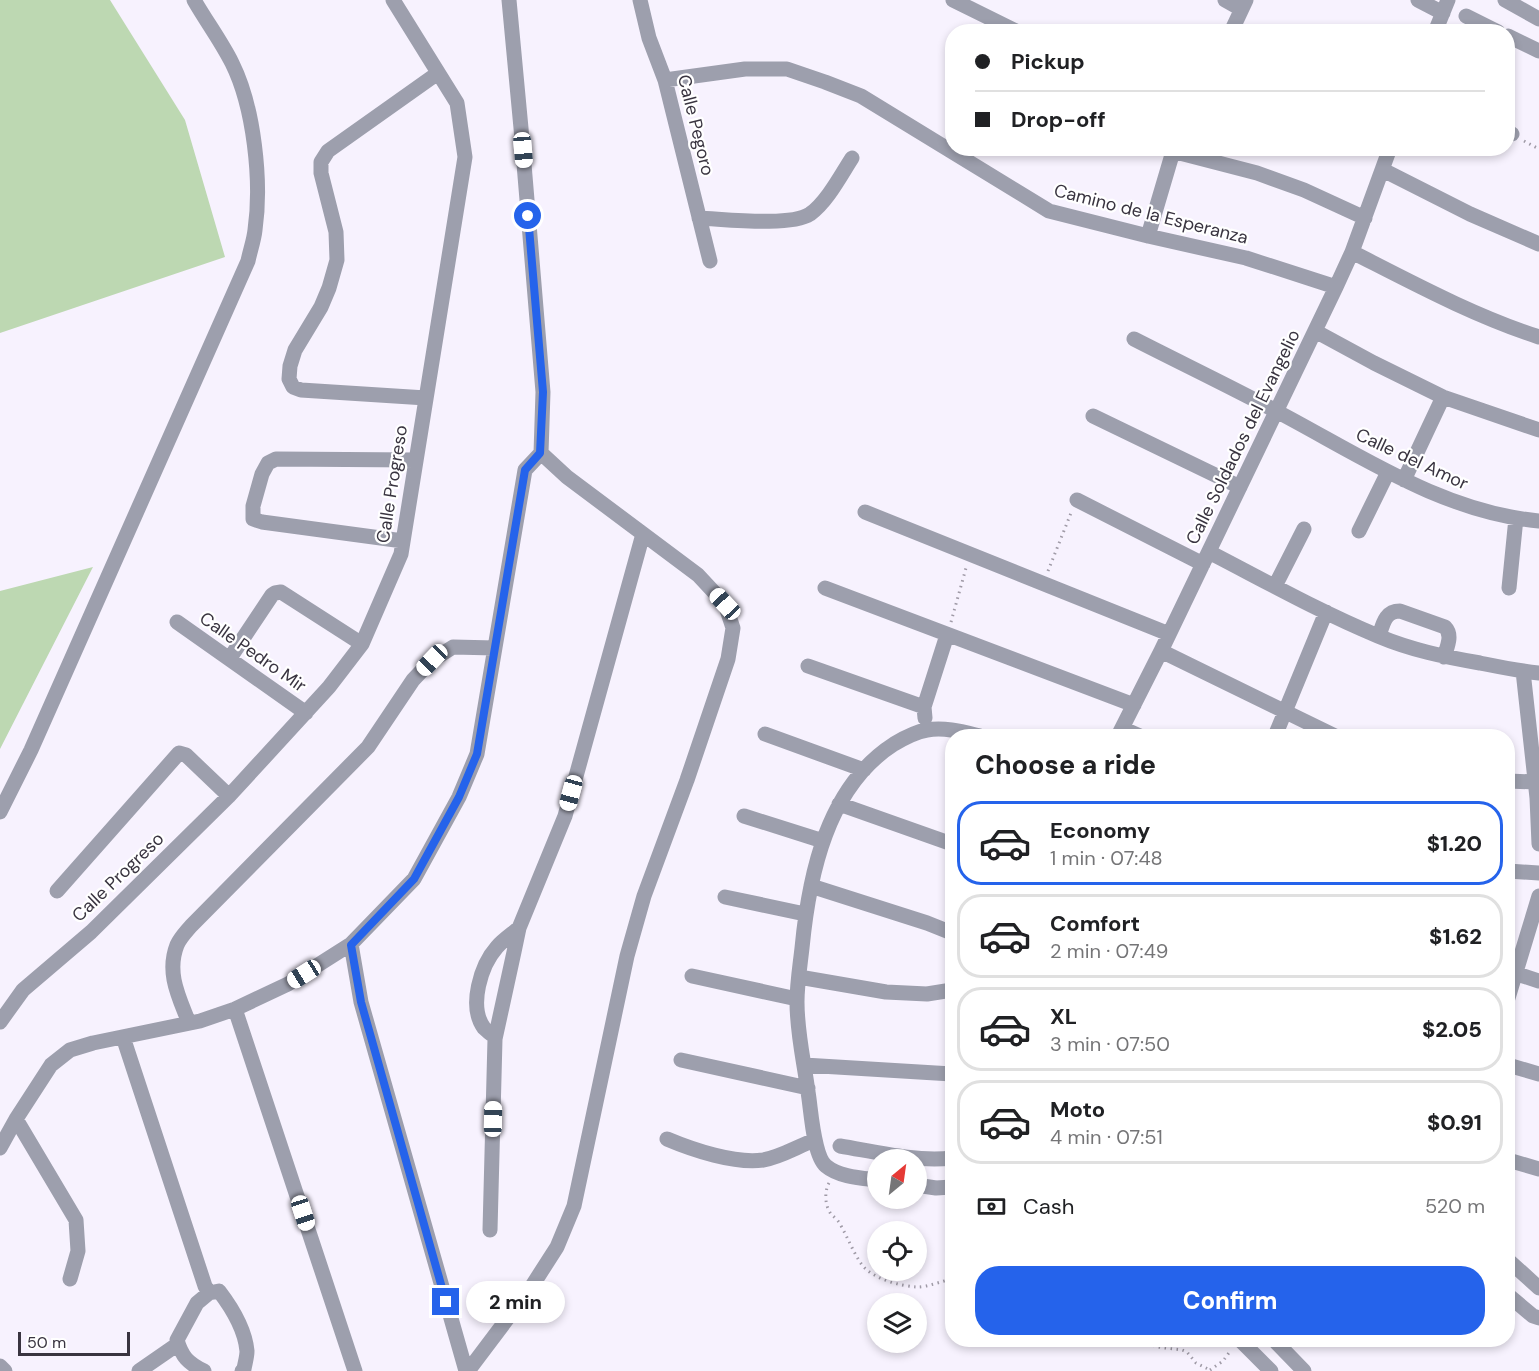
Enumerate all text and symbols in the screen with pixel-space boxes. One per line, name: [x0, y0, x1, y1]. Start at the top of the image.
text: Pickup: [1011, 47, 1085, 76]
street label: Calle Pegoro: [672, 72, 720, 178]
text: Drop-off: [1011, 105, 1106, 134]
car: [512, 131, 534, 169]
street label: Camino de la Esperanza: [1051, 178, 1251, 250]
route start: [514, 202, 541, 229]
street label: Calle Soldados del Evangelio: [1180, 326, 1306, 548]
street label: Calle del Amor: [1352, 422, 1472, 496]
street label: Calle Progreso: [371, 423, 413, 545]
car: [706, 585, 744, 623]
street label: Calle Pedro Mir: [195, 606, 311, 698]
car: [413, 641, 451, 679]
text: Choose a ride: [975, 747, 1156, 782]
car: [558, 773, 584, 813]
icon: car: [978, 816, 1032, 870]
text: Economy: [1050, 816, 1150, 845]
street label: Calle Progreso: [67, 827, 169, 927]
text: $1.20: [1427, 829, 1482, 858]
text: 1 min · 07:48: [1050, 845, 1163, 871]
icon: car: [978, 909, 1032, 963]
text: Comfort: [1050, 909, 1140, 938]
text: $1.62: [1429, 922, 1482, 951]
text: 2 min · 07:49: [1050, 938, 1168, 964]
car: [284, 957, 324, 991]
icon: car: [978, 1002, 1032, 1056]
text: XL: [1050, 1002, 1077, 1031]
text: $2.05: [1422, 1015, 1482, 1044]
text: 3 min · 07:50: [1050, 1031, 1170, 1057]
icon: car: [978, 1095, 1032, 1149]
text: Moto: [1050, 1095, 1105, 1124]
car: [484, 1101, 502, 1137]
text: $0.91: [1427, 1108, 1482, 1137]
text: 4 min · 07:51: [1050, 1124, 1163, 1150]
north arrow: [867, 1149, 927, 1209]
map controls: [867, 1149, 927, 1353]
icon: cash: [975, 1190, 1008, 1223]
text: Cash: [1023, 1192, 1074, 1221]
car: [289, 1193, 317, 1233]
text: 520 m: [1425, 1193, 1485, 1219]
button: locate: [867, 1221, 927, 1281]
button: Confirm: [975, 1266, 1485, 1335]
callout: 2 min: [467, 1281, 566, 1323]
route end: [432, 1288, 459, 1315]
text: 2 min: [489, 1289, 542, 1315]
button: layers: [867, 1293, 927, 1353]
scale bar: [18, 1329, 130, 1356]
text: 50 m: [27, 1332, 66, 1353]

